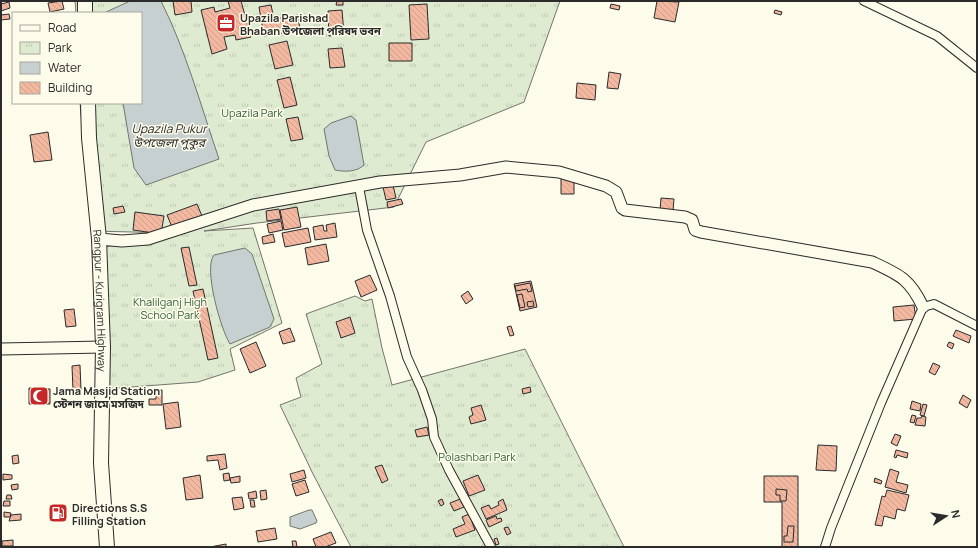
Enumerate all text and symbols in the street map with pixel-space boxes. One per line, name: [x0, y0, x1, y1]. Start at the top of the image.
place label: Upazila Parishad Bhaban উপজেলা পরিষদ ভবন: [240, 10, 381, 38]
legend: [12, 12, 142, 104]
office icon: Upazila Parishad Bhaban উপজেলা পরিষদ ভবন: [215, 12, 237, 34]
text: Road: [48, 19, 76, 36]
text: Park: [48, 39, 73, 56]
text: Water: [48, 59, 82, 76]
text: Building: [48, 79, 92, 96]
park label: Upazila Park: [221, 105, 283, 120]
water label: Upazila Pukur উপজেলা পুকুর: [131, 120, 208, 151]
street label: Rangpur - Kurigram Highway: [91, 229, 111, 372]
park label: Khalilganj High School Park: [133, 294, 207, 322]
place label: Jama Masjid Station স্টেশন জামে মসজিদ: [53, 383, 160, 411]
mosque icon: Jama Masjid Station স্টেশন জামে মসজিদ: [28, 385, 50, 407]
park label: Polashbari Park: [438, 449, 516, 464]
north arrow: [926, 496, 966, 536]
place label: Directions S.S Filling Station: [72, 500, 147, 528]
fuel station icon: Directions S.S Filling Station: [47, 502, 69, 524]
text: N: [948, 508, 964, 519]

